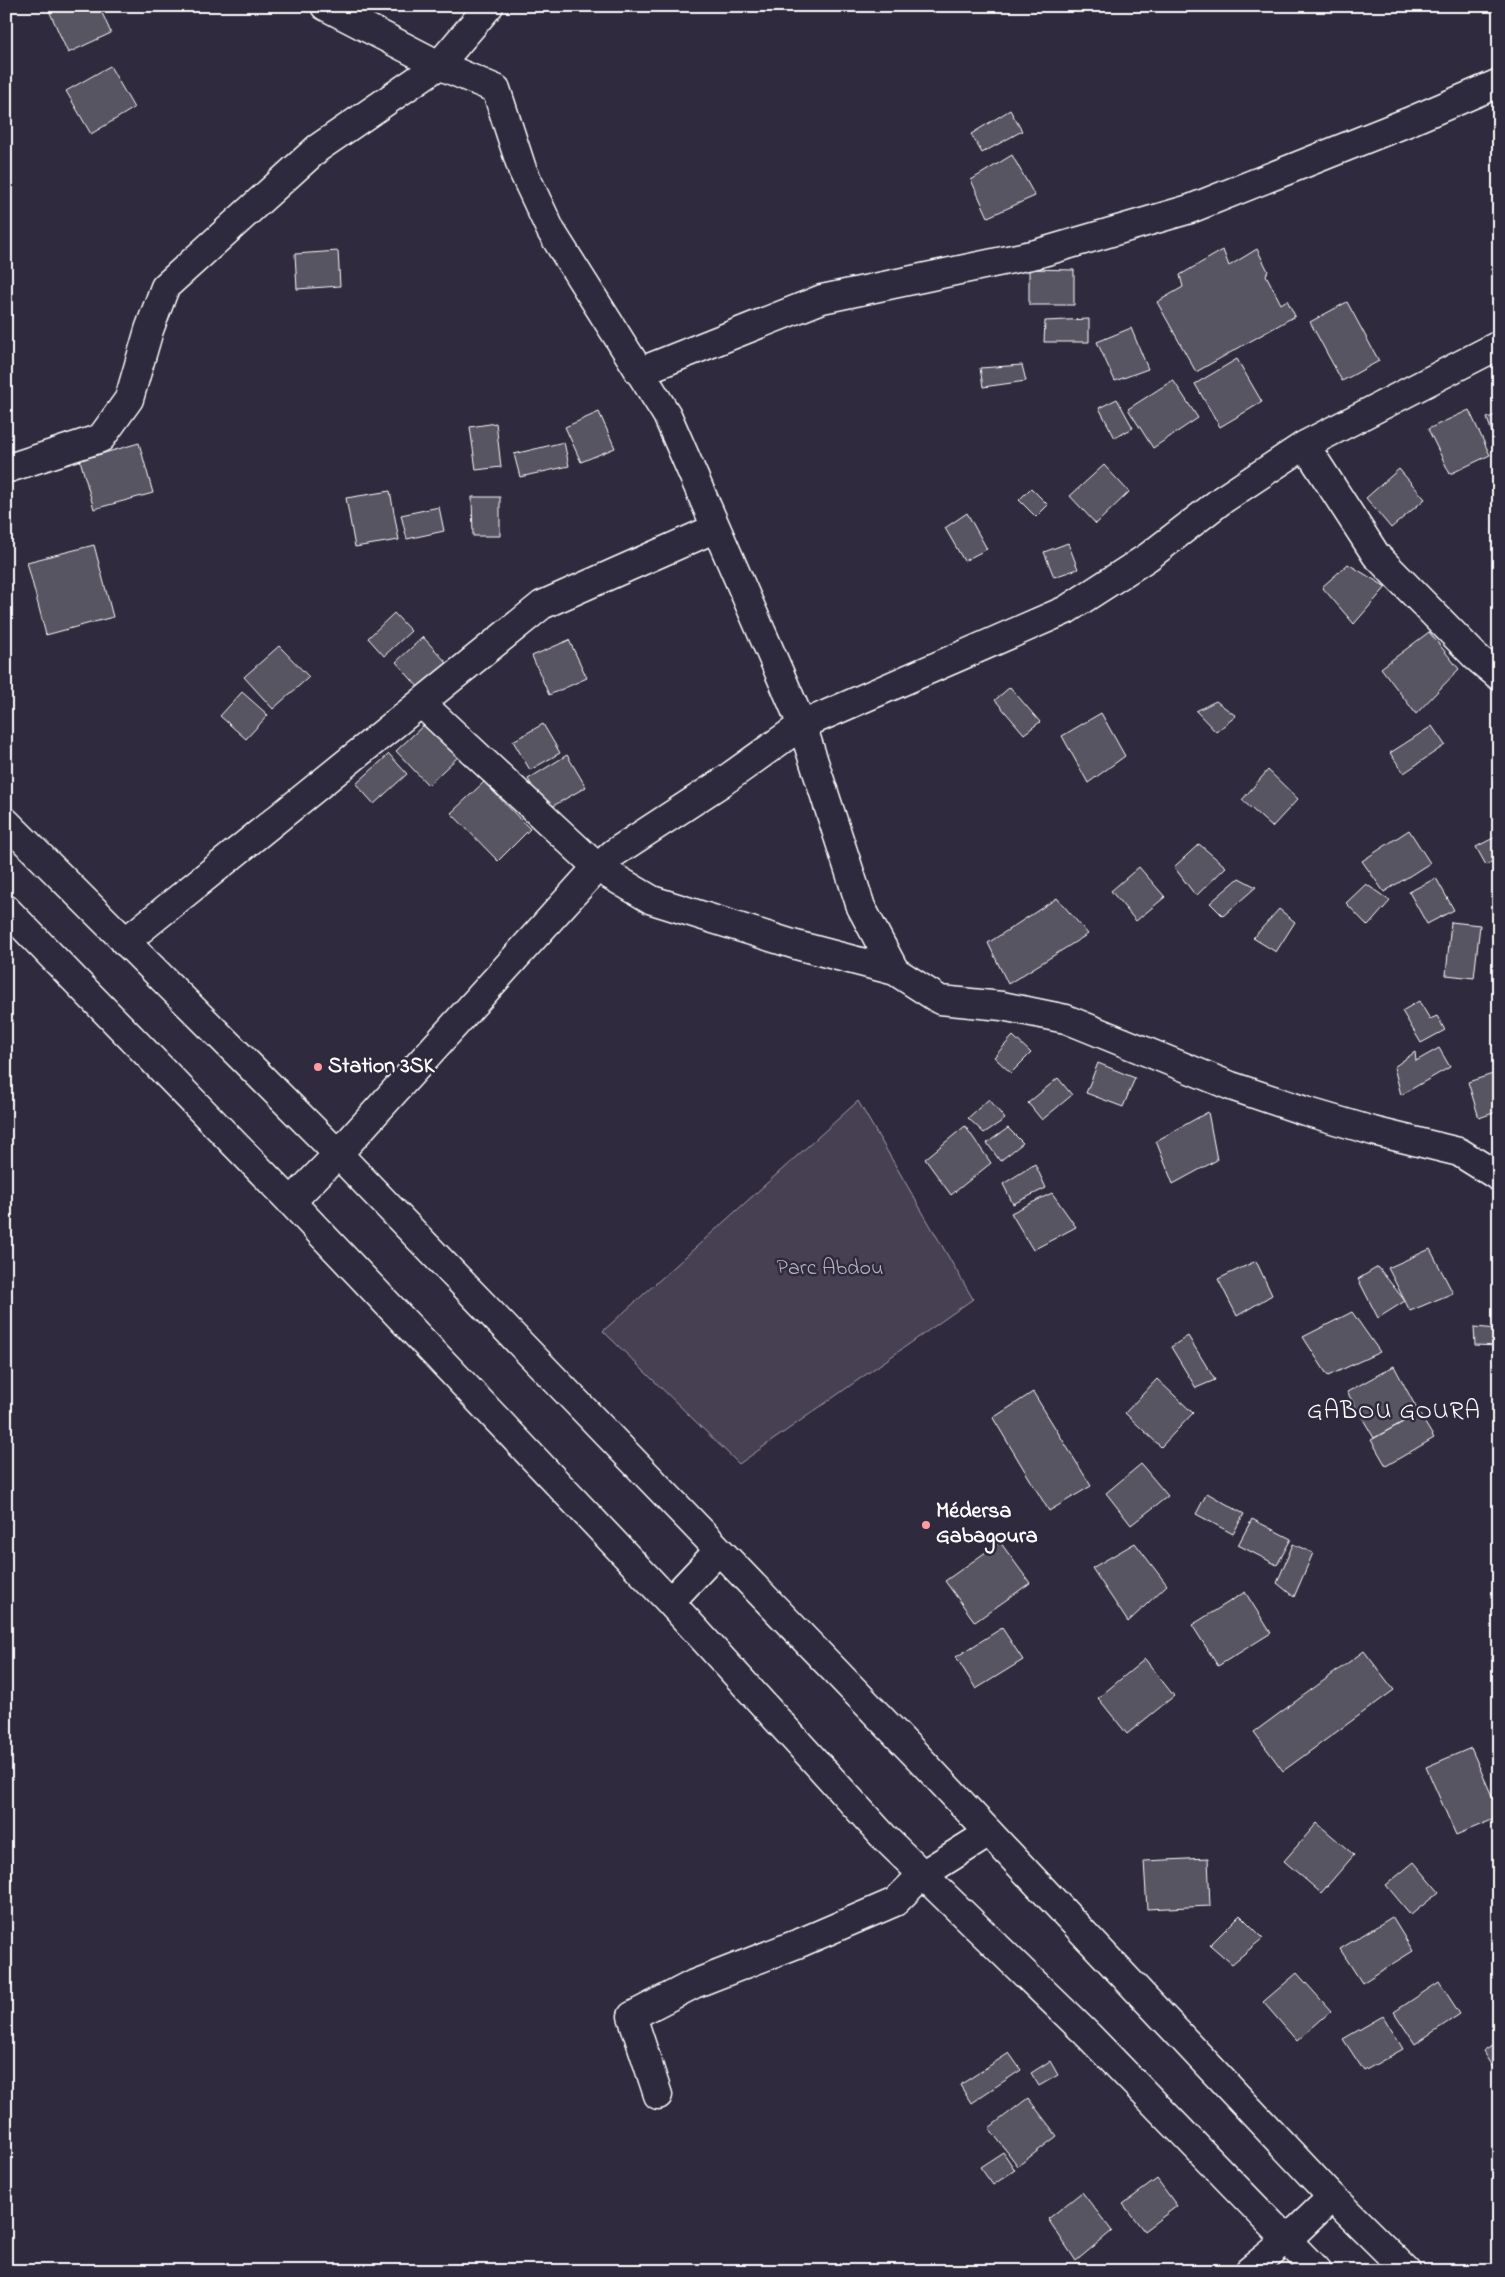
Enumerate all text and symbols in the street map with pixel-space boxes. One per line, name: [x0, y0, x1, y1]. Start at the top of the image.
place label: Station 3SK: [328, 1051, 436, 1083]
marker: Station 3SK: [312, 1061, 324, 1073]
park label: Parc Abdou: [777, 1253, 883, 1285]
district label: GABOU GOURA: [1307, 1394, 1481, 1430]
place label: Médersa Gabagoura: [936, 1496, 1038, 1554]
marker: Médersa Gabagoura: [920, 1519, 932, 1531]

